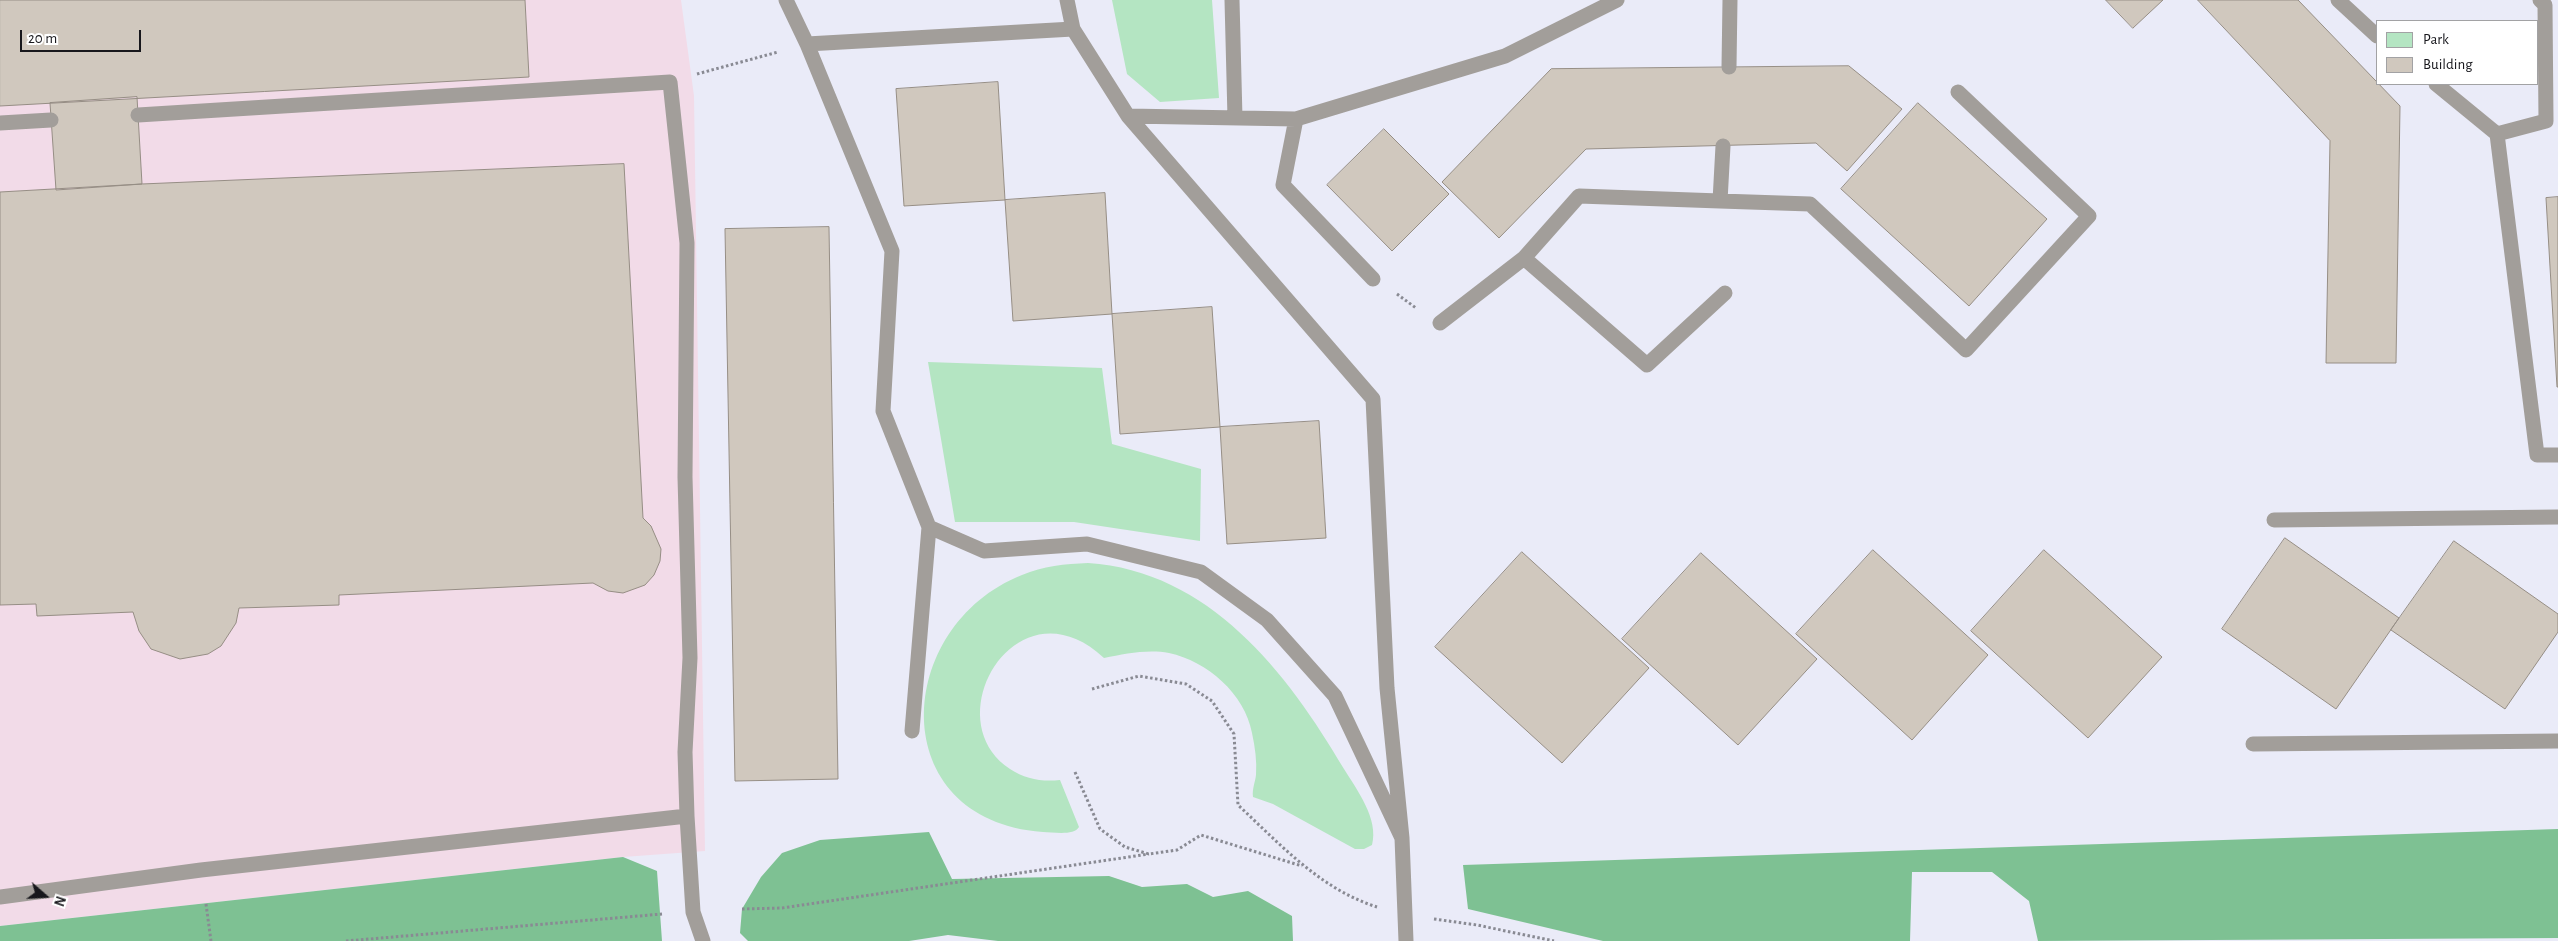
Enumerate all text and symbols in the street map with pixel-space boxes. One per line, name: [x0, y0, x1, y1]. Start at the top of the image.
scale bar: [22, 20, 144, 52]
legend: [2376, 20, 2538, 85]
text: 20 m: [28, 31, 57, 46]
text: Park: [2423, 32, 2449, 47]
text: Building: [2423, 57, 2473, 72]
north arrow: [20, 871, 70, 921]
text: N: [51, 894, 67, 908]

